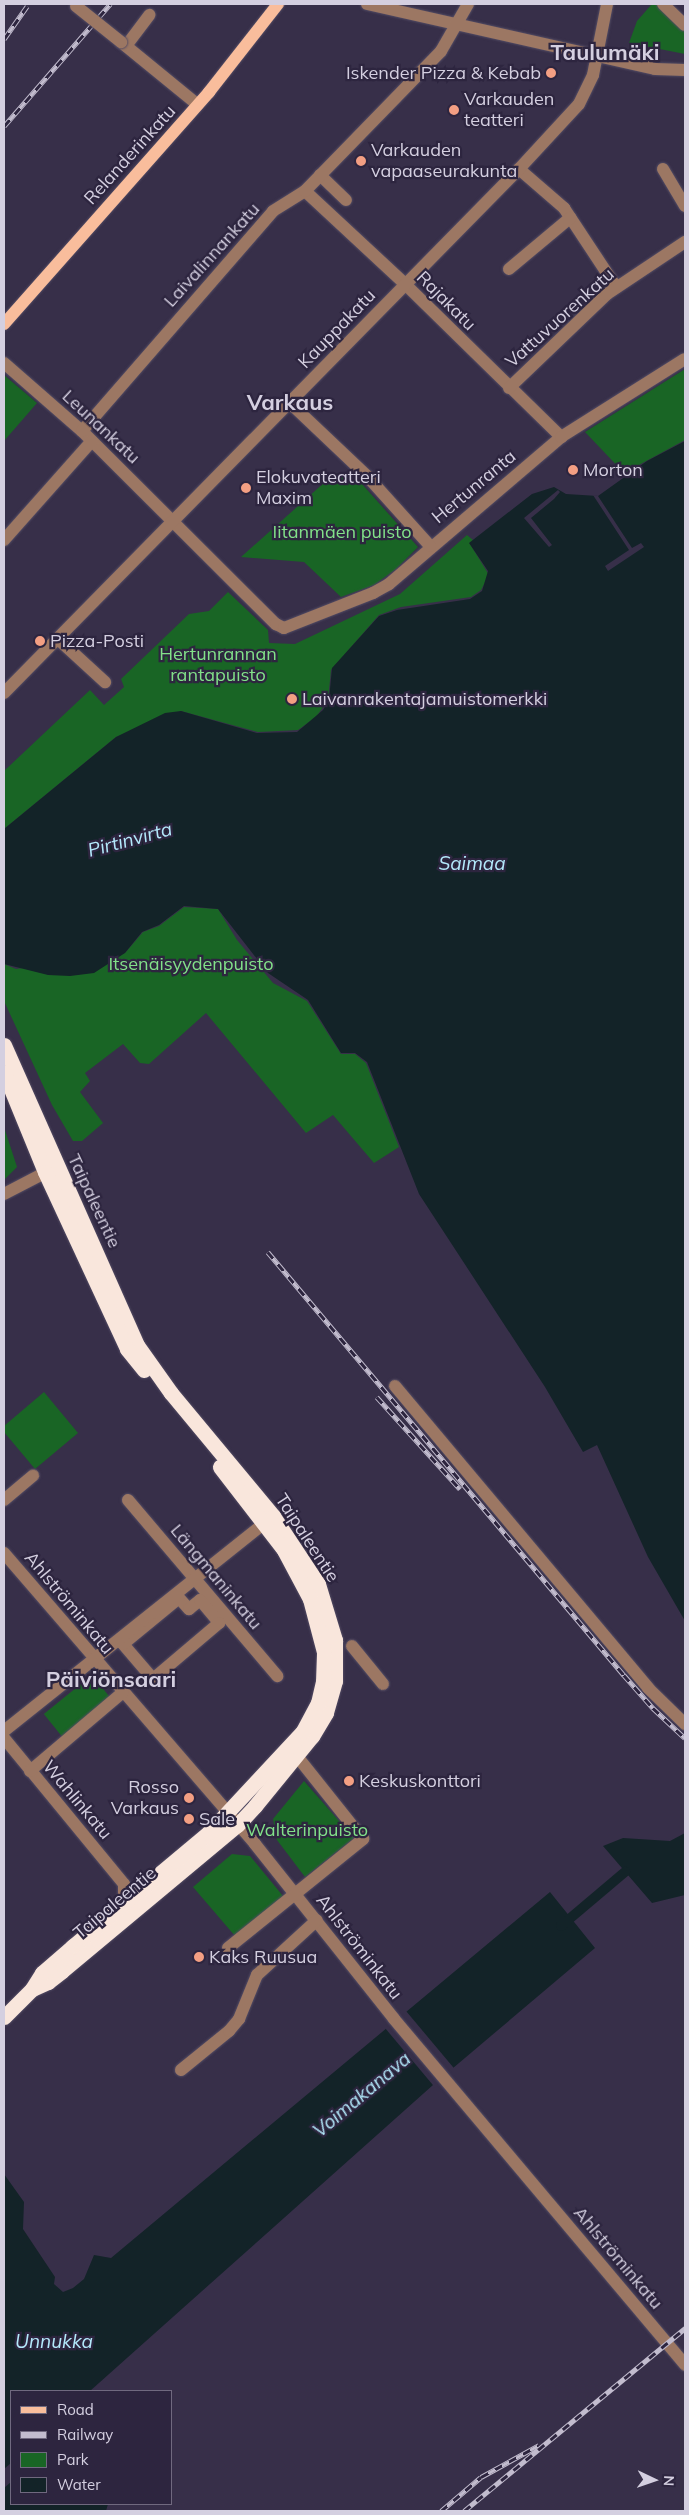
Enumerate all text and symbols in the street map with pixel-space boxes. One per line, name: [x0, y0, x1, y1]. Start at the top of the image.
district label: Taulumäki: [551, 40, 659, 66]
place label: Iskender Pizza & Kebab: [346, 62, 541, 84]
marker: Iskender Pizza & Kebab: [545, 67, 557, 79]
place label: Varkauden teatteri: [464, 89, 554, 132]
street label: Relanderinkatu: [80, 101, 180, 209]
marker: Varkauden teatteri: [448, 104, 460, 116]
place label: Varkauden vapaaseurakunta: [371, 140, 517, 182]
marker: Varkauden vapaaseurakunta: [355, 155, 367, 167]
street label: Laivalinnankatu: [160, 198, 264, 312]
street label: Vattuvuorenkatu: [501, 264, 619, 372]
street label: Rajakatu: [412, 267, 480, 335]
street label: Kauppakatu: [294, 285, 380, 373]
street label: Leunankatu: [58, 386, 144, 468]
district label: Varkaus: [247, 390, 333, 416]
street label: Hertunranta: [428, 446, 520, 528]
place label: Morton: [583, 459, 643, 481]
marker: Morton: [567, 464, 579, 476]
place label: Elokuvateatteri Maxim: [256, 467, 381, 509]
marker: Elokuvateatteri Maxim: [240, 482, 252, 494]
park label: Iitanmäen puisto: [272, 521, 412, 543]
place label: Pizza-Posti: [50, 630, 144, 652]
marker: Pizza-Posti: [34, 635, 46, 647]
park label: Hertunrannan rantapuisto: [159, 644, 277, 686]
place label: Laivanrakentajamuistomerkki: [302, 688, 547, 710]
marker: Laivanrakentajamuistomerkki: [286, 693, 298, 705]
water label: Pirtinvirta: [85, 818, 175, 862]
water label: Saimaa: [438, 853, 506, 875]
park label: Itsenäisyydenpuisto: [108, 953, 274, 975]
street label: Taipaleentie: [63, 1151, 125, 1251]
street label: Taipaleentie: [270, 1490, 344, 1586]
street label: Längmaninkatu: [166, 1520, 266, 1634]
street label: Ahlströminkatu: [20, 1547, 118, 1659]
district label: Päiviönsaari: [46, 1667, 176, 1693]
street label: Wahlinkatu: [38, 1756, 116, 1844]
place label: Keskuskonttori: [359, 1770, 481, 1792]
marker: Keskuskonttori: [343, 1775, 355, 1787]
place label: Rosso Varkaus: [111, 1777, 179, 1820]
marker: Rosso Varkaus: [183, 1792, 195, 1804]
place label: Sale: [199, 1808, 235, 1830]
marker: Sale: [183, 1813, 195, 1825]
park label: Walterinpuisto: [246, 1819, 368, 1841]
street label: Taipaleentie: [69, 1862, 161, 1944]
street label: Ahlströminkatu: [311, 1890, 407, 2004]
place label: Kaks Ruusua: [209, 1946, 317, 1968]
marker: Kaks Ruusua: [193, 1951, 205, 1963]
water label: Voimakanava: [309, 2048, 415, 2142]
street label: Ahlströminkatu: [569, 2202, 667, 2314]
water label: Unnukka: [15, 2331, 93, 2353]
legend: [10, 2390, 172, 2505]
text: Road: [57, 2400, 94, 2419]
text: Railway: [57, 2425, 113, 2444]
text: Park: [57, 2450, 89, 2469]
north arrow: [629, 2455, 679, 2505]
text: Water: [57, 2475, 101, 2494]
text: N: [660, 2475, 678, 2487]

